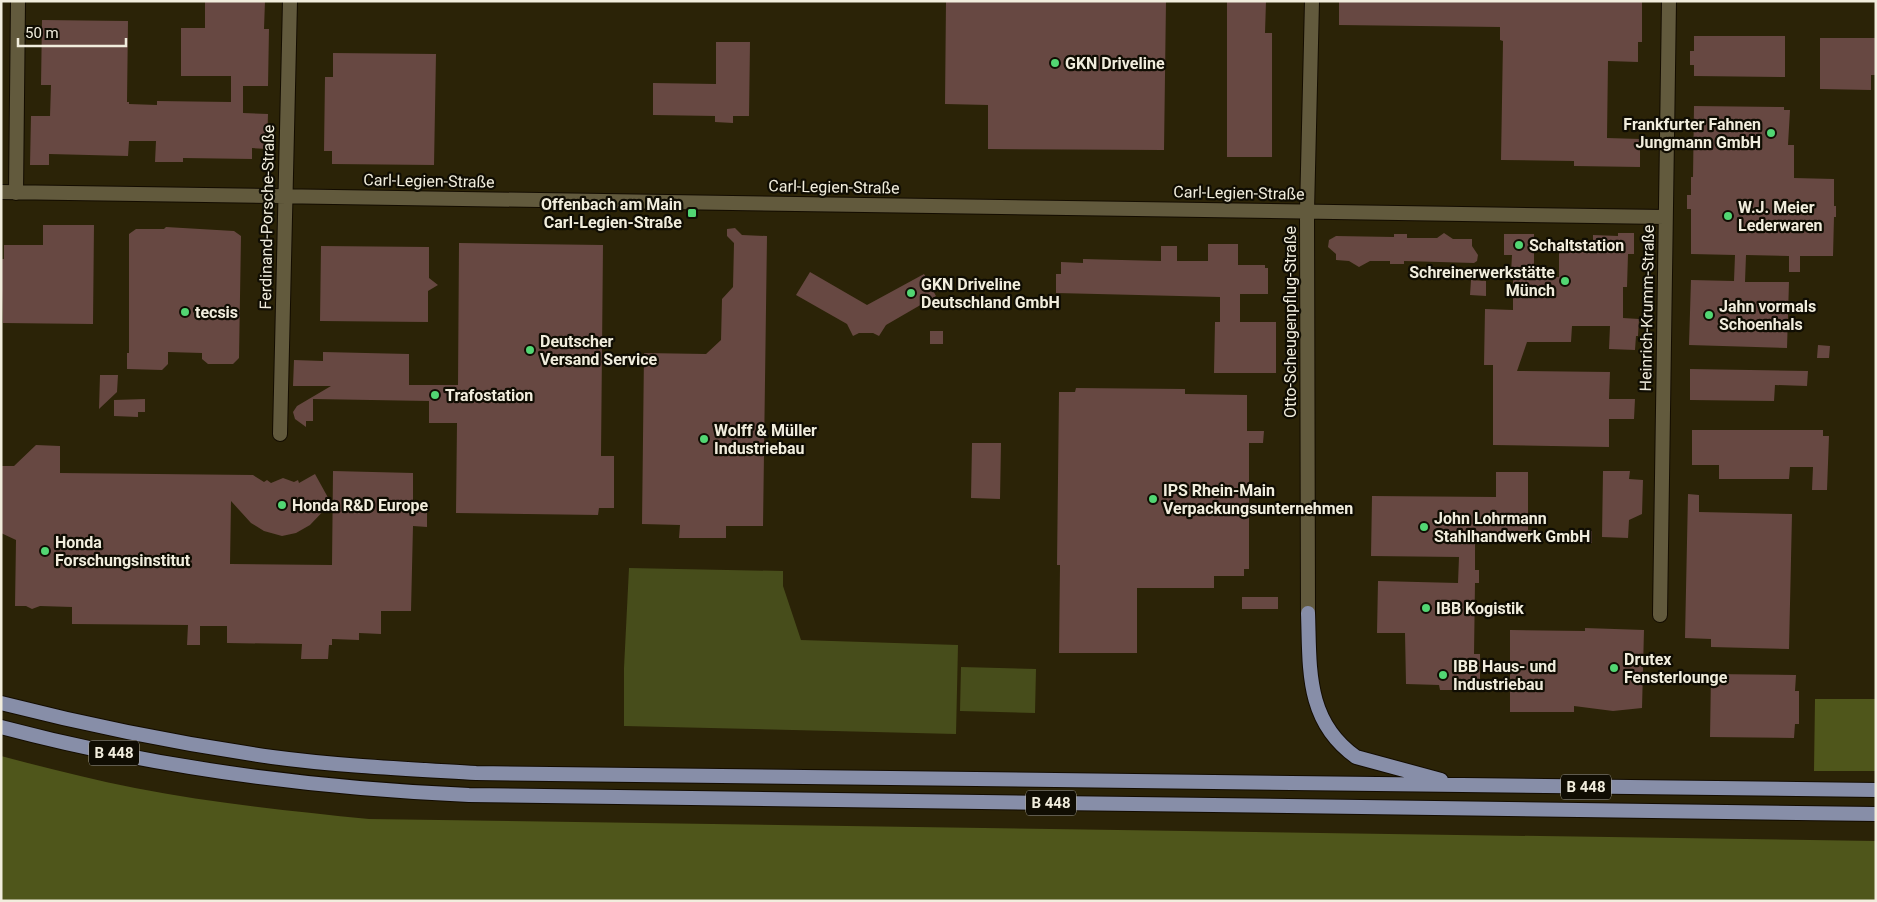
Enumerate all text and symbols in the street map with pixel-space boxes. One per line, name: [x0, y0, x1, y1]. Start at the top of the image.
scale bar: [18, 15, 125, 47]
text: 50 m: [25, 24, 59, 42]
place label: GKN Driveline: [1065, 54, 1165, 73]
marker: GKN Driveline: [1049, 57, 1061, 69]
place label: Frankfurter Fahnen Jungmann GmbH: [1623, 115, 1761, 152]
street label: Ferdinand-Porsche-Straße: [256, 125, 278, 309]
marker: Frankfurter Fahnen Jungmann GmbH: [1765, 127, 1777, 139]
street label: Carl-Legien-Straße: [363, 170, 495, 192]
street label: Carl-Legien-Straße: [768, 176, 900, 198]
street label: Carl-Legien-Straße: [1173, 182, 1305, 204]
place label: Offenbach am Main Carl-Legien-Straße: [541, 195, 682, 232]
place label: W.J. Meier Lederwaren: [1738, 198, 1823, 235]
marker: Offenbach am Main Carl-Legien-Straße: [686, 207, 698, 219]
marker: W.J. Meier Lederwaren: [1722, 210, 1734, 222]
street label: Heinrich-Krumm-Straße: [1636, 224, 1658, 392]
street label: Otto-Scheugenpflug-Straße: [1281, 226, 1300, 418]
place label: Schaltstation: [1529, 236, 1624, 255]
marker: Schaltstation: [1513, 239, 1525, 251]
place label: Schreinerwerkstätte Münch: [1409, 263, 1555, 300]
place label: GKN Driveline Deutschland GmbH: [921, 275, 1060, 312]
marker: Schreinerwerkstätte Münch: [1559, 275, 1571, 287]
marker: GKN Driveline Deutschland GmbH: [905, 287, 917, 299]
place label: Jahn vormals Schoenhals: [1719, 297, 1816, 334]
place label: tecsis: [195, 303, 238, 322]
marker: tecsis: [179, 306, 191, 318]
marker: Jahn vormals Schoenhals: [1703, 309, 1715, 321]
place label: Deutscher Versand Service: [540, 332, 658, 369]
marker: Deutscher Versand Service: [524, 344, 536, 356]
place label: Trafostation: [445, 386, 533, 405]
marker: Trafostation: [429, 389, 441, 401]
place label: Wolff & Müller Industriebau: [714, 421, 817, 458]
marker: Wolff & Müller Industriebau: [698, 433, 710, 445]
place label: IPS Rhein-Main Verpackungsunternehmen: [1163, 481, 1353, 518]
marker: IPS Rhein-Main Verpackungsunternehmen: [1147, 493, 1159, 505]
place label: Honda R&D Europe: [292, 496, 428, 515]
marker: Honda R&D Europe: [276, 499, 288, 511]
place label: John Lohrmann Stahlhandwerk GmbH: [1434, 509, 1590, 546]
marker: John Lohrmann Stahlhandwerk GmbH: [1418, 521, 1430, 533]
place label: Honda Forschungsinstitut: [55, 533, 191, 570]
marker: Honda Forschungsinstitut: [39, 545, 51, 557]
place label: IBB Kogistik: [1436, 599, 1524, 618]
marker: IBB Kogistik: [1420, 602, 1432, 614]
place label: Drutex Fensterlounge: [1624, 650, 1728, 687]
place label: IBB Haus- und Industriebau: [1453, 657, 1556, 694]
marker: Drutex Fensterlounge: [1608, 662, 1620, 674]
marker: IBB Haus- und Industriebau: [1437, 669, 1449, 681]
road number: B 448: [89, 740, 139, 766]
road number: B 448: [1561, 774, 1611, 800]
road number: B 448: [1026, 790, 1076, 816]

